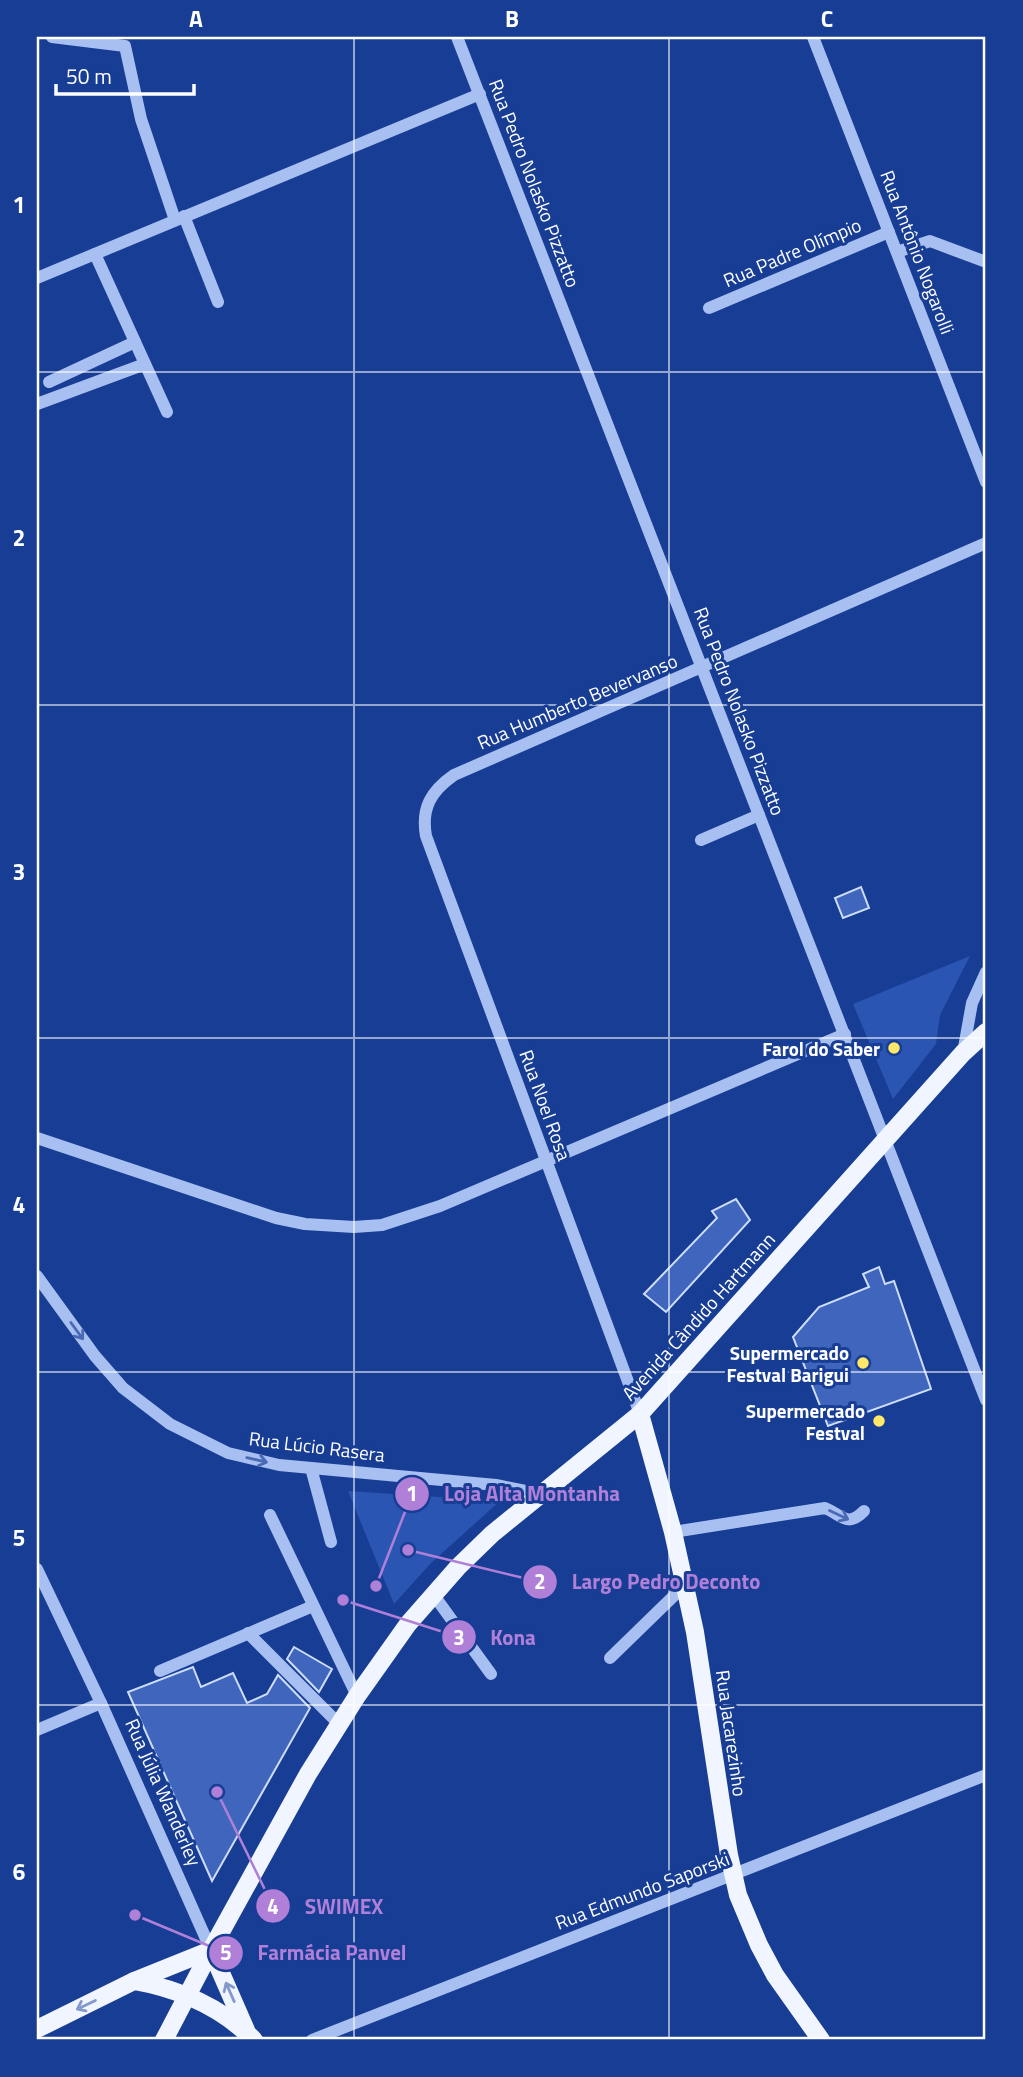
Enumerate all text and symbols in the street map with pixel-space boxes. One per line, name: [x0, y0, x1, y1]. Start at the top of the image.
text: A: [189, 1, 203, 36]
text: B: [505, 1, 519, 36]
text: C: [821, 1, 833, 36]
scale bar: [56, 52, 194, 96]
text: 50 m: [66, 60, 112, 92]
street label: Rua Pedro Nolasko Pizzatto: [482, 75, 588, 291]
street label: Rua Antônio Nogarolli: [873, 166, 963, 338]
text: 1: [13, 187, 25, 222]
street label: Rua Padre Olímpio: [718, 210, 866, 294]
text: 2: [13, 520, 25, 555]
street label: Rua Pedro Nolasko Pizzatto: [687, 603, 793, 819]
street label: Rua Humberto Bevervanso: [472, 646, 682, 756]
text: 3: [13, 854, 25, 889]
place label: Farol do Saber: [762, 1034, 880, 1063]
marker: Farol do Saber: [886, 1040, 902, 1056]
street label: Rua Noel Rosa: [512, 1045, 580, 1165]
text: 4: [13, 1187, 25, 1222]
street label: Avenida Cândido Hartmann: [614, 1225, 782, 1407]
one-way arrow: [69, 1321, 84, 1340]
place label: Supermercado Festval Barigui: [726, 1338, 849, 1389]
marker: Supermercado Festval Barigui: [855, 1355, 871, 1371]
place label: Supermercado Festval: [746, 1396, 865, 1447]
marker: Supermercado Festval: [871, 1413, 887, 1429]
street label: Rua Lúcio Rasera: [247, 1423, 387, 1469]
one-way arrow: [245, 1454, 268, 1468]
callout: Loja Alta Montanha: [395, 1473, 634, 1515]
text: 1: [406, 1477, 418, 1509]
text: Loja Alta Montanha: [444, 1477, 620, 1509]
one-way arrow: [829, 1509, 850, 1522]
text: 5: [13, 1520, 25, 1555]
callout: Largo Pedro Deconto: [523, 1561, 774, 1603]
text: 2: [534, 1565, 546, 1597]
text: Largo Pedro Deconto: [572, 1565, 760, 1597]
callout: Kona: [442, 1616, 550, 1658]
text: 3: [453, 1621, 465, 1653]
text: Kona: [490, 1621, 536, 1653]
street label: Rua Jacarezinho: [709, 1668, 755, 1798]
street label: Rua Júlia Wanderley: [118, 1714, 210, 1870]
street label: Rua Edmundo Saporski: [551, 1843, 733, 1937]
text: 6: [13, 1854, 26, 1889]
callout: SWIMEX: [256, 1885, 397, 1927]
text: 4: [267, 1890, 279, 1922]
text: SWIMEX: [305, 1890, 383, 1922]
callout: Farmácia Panvel: [209, 1932, 421, 1974]
text: 5: [220, 1936, 232, 1968]
text: Farmácia Panvel: [257, 1936, 407, 1968]
one-way arrow: [223, 1982, 236, 2003]
one-way arrow: [76, 1998, 97, 2012]

